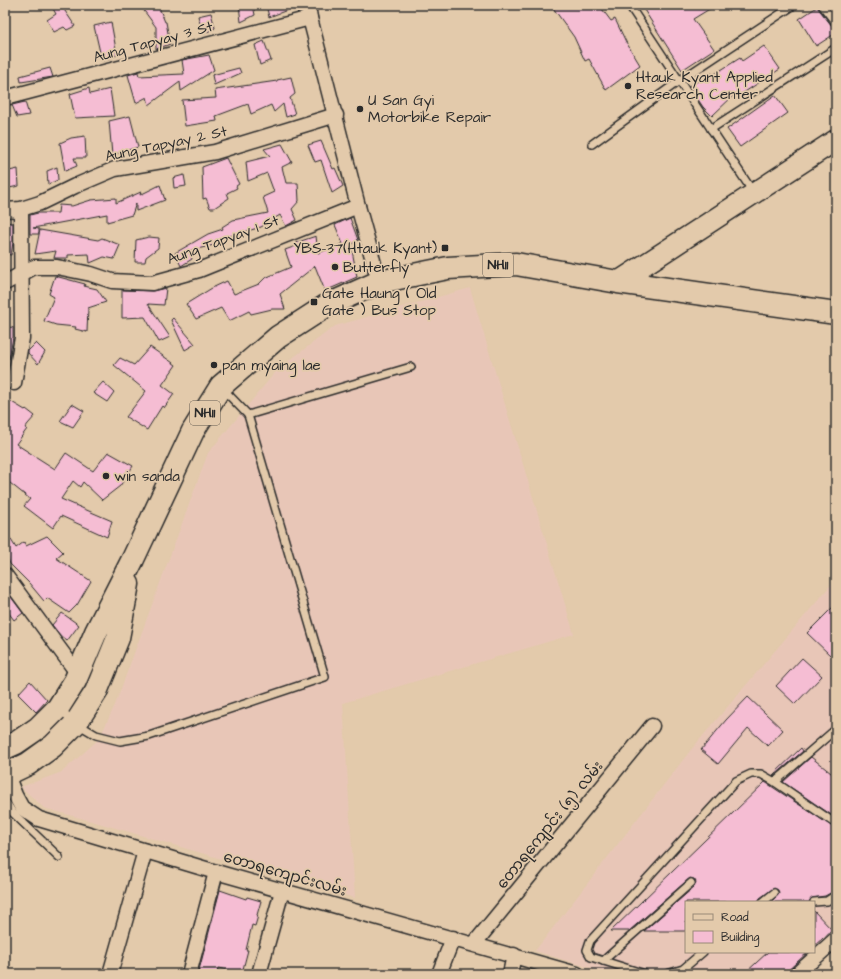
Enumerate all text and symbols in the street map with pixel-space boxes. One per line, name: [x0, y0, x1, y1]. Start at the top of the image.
street label: Aung Tapyay 3 St: [91, 16, 216, 69]
place label: Htauk Kyant Applied Research Center: [636, 67, 773, 105]
marker: Htauk Kyant Applied Research Center: [623, 81, 633, 91]
place label: U San Gyi Motorbike Repair: [368, 90, 491, 128]
marker: U San Gyi Motorbike Repair: [355, 104, 365, 114]
street label: Aung Tapyay 2 St: [103, 121, 229, 168]
street label: Aung Tapyay 1 St: [164, 210, 282, 271]
place label: YBS-37(Htauk Kyant): [293, 238, 437, 260]
marker: YBS-37(Htauk Kyant): [440, 243, 450, 253]
road number: NH11: [483, 253, 513, 277]
place label: Butterfly: [343, 257, 409, 279]
marker: Butterfly: [330, 262, 340, 272]
place label: Gate Haung ( Old Gate ) Bus Stop: [322, 283, 437, 321]
marker: Gate Haung ( Old Gate ) Bus Stop: [309, 297, 319, 307]
place label: pan myaing lae: [222, 355, 321, 377]
marker: pan myaing lae: [209, 360, 219, 370]
road number: NH11: [190, 401, 220, 425]
place label: win sanda: [114, 466, 180, 487]
marker: win sanda: [101, 471, 111, 481]
street label: တောရကျောင်း (၅) လမ်း: [492, 757, 609, 894]
street label: တောရကျောင်းလမ်း: [221, 846, 349, 903]
legend: [685, 901, 815, 953]
text: Road: [721, 909, 749, 926]
text: Building: [721, 929, 759, 947]

